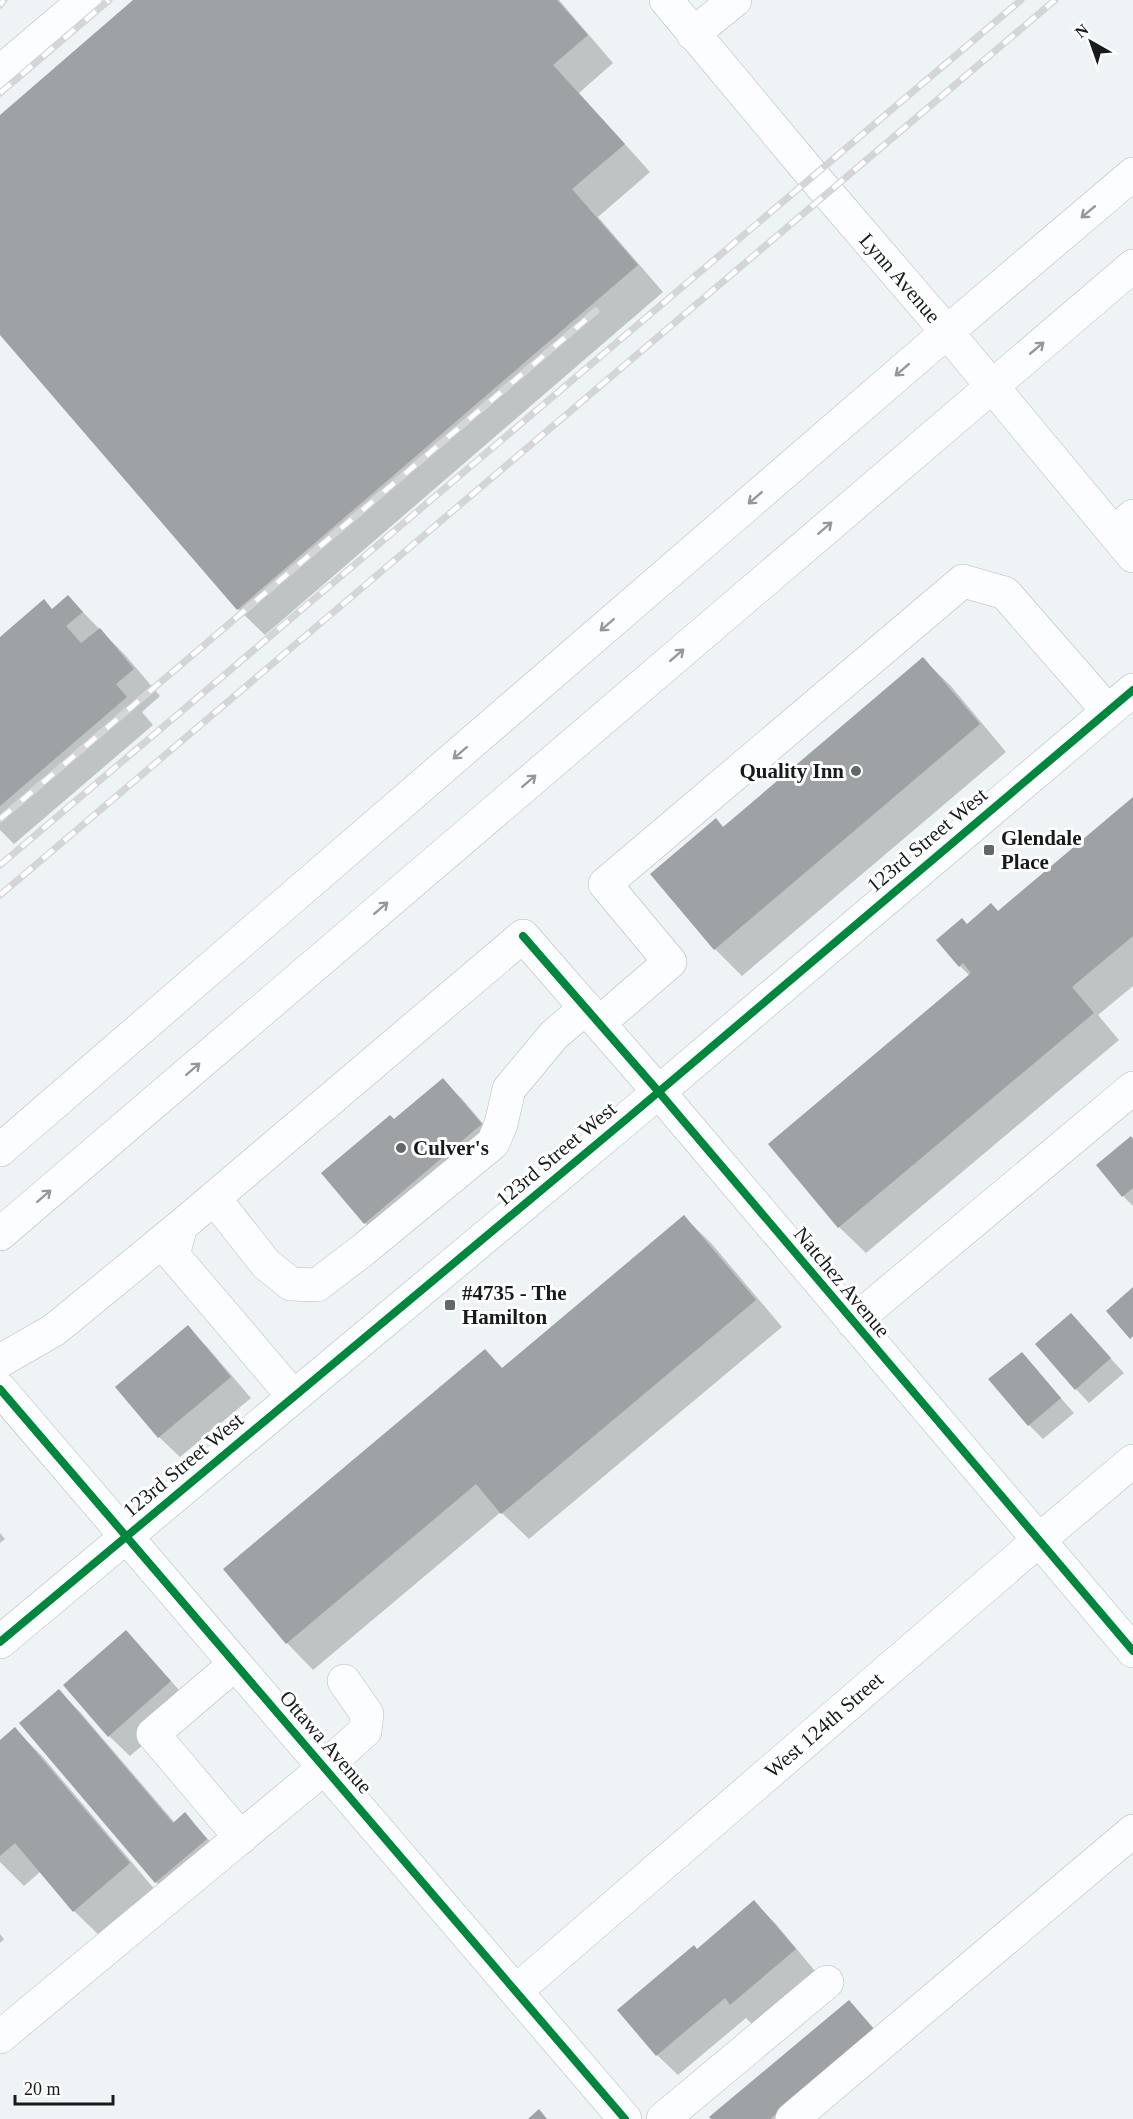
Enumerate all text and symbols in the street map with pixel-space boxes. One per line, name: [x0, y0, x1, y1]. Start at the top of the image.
north arrow: [1061, 12, 1121, 72]
text: N: [1072, 20, 1092, 41]
one-way arrow: [1081, 205, 1096, 219]
street label: Lynn Avenue: [855, 228, 945, 328]
one-way arrow: [1029, 341, 1045, 354]
one-way arrow: [895, 363, 911, 377]
one-way arrow: [748, 491, 763, 505]
one-way arrow: [817, 521, 832, 535]
one-way arrow: [600, 618, 615, 632]
one-way arrow: [669, 648, 685, 661]
one-way arrow: [453, 746, 468, 760]
place label: Quality Inn: [740, 759, 844, 783]
marker: Quality Inn: [849, 764, 863, 778]
one-way arrow: [521, 775, 537, 788]
street label: 123rd Street West: [862, 783, 992, 897]
place label: Glendale Place: [1001, 826, 1082, 874]
marker: Glendale Place: [982, 843, 996, 857]
one-way arrow: [373, 901, 388, 915]
one-way arrow: [185, 1062, 200, 1076]
street label: 123rd Street West: [491, 1097, 621, 1211]
place label: Culver's: [413, 1136, 489, 1160]
marker: Culver's: [394, 1141, 408, 1155]
one-way arrow: [36, 1189, 51, 1203]
street label: Natchez Avenue: [789, 1222, 895, 1342]
place label: #4735 - The Hamilton: [462, 1281, 567, 1329]
marker: #4735 - The Hamilton: [443, 1298, 457, 1312]
street label: 123rd Street West: [118, 1408, 248, 1522]
street label: West 124th Street: [760, 1667, 888, 1783]
street label: Ottawa Avenue: [275, 1686, 377, 1798]
scale bar: [15, 2068, 112, 2106]
text: 20 m: [24, 2079, 61, 2099]

